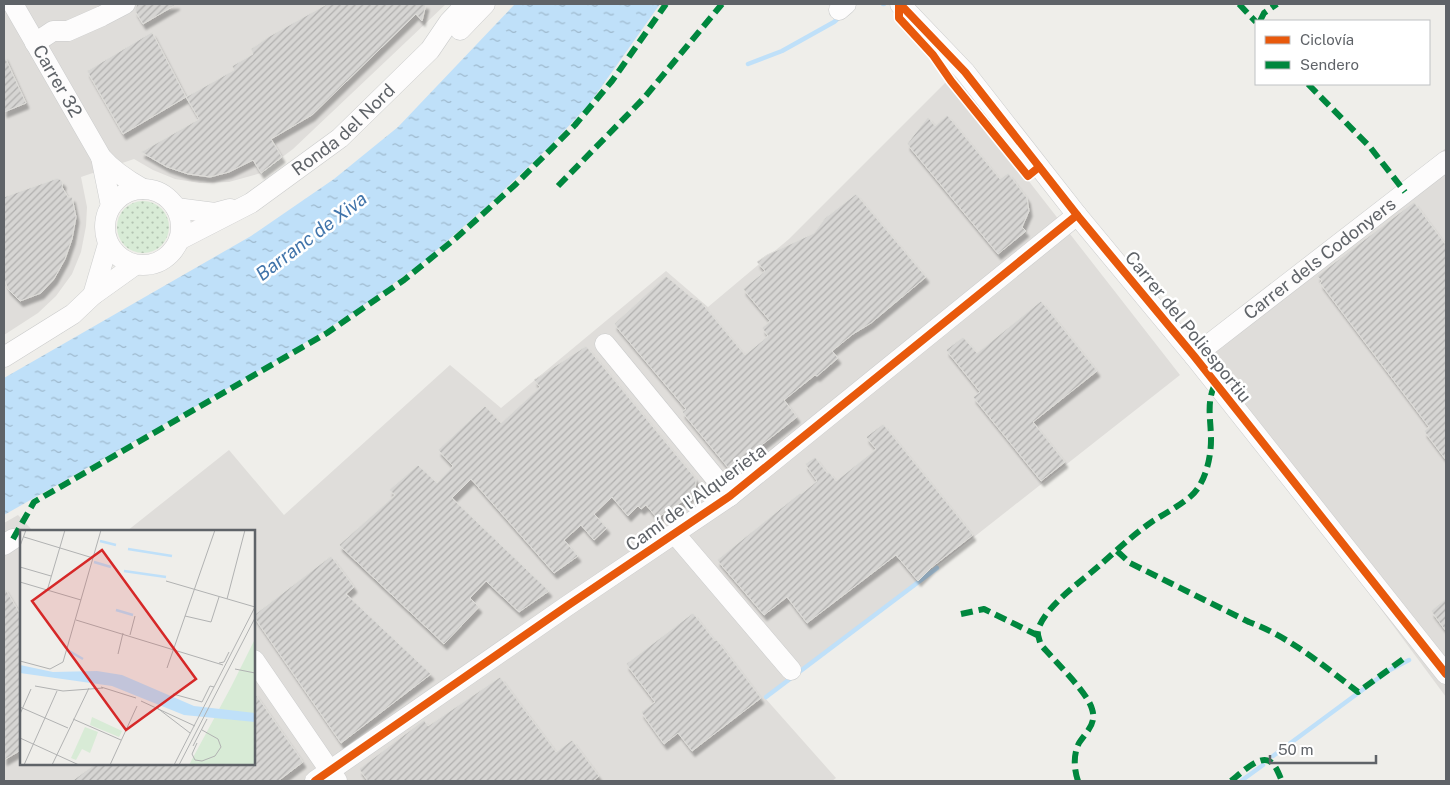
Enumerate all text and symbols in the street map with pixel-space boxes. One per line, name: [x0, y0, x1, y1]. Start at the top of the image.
legend: [1255, 20, 1430, 85]
text: Ciclovía: [1300, 31, 1354, 48]
street label: Carrer 32: [29, 41, 87, 121]
text: Sendero: [1300, 56, 1359, 73]
street label: Ronda del Nord: [288, 79, 399, 180]
water label: Barranc de Xiva: [251, 187, 371, 285]
street label: Carrer dels Codonyers: [1239, 193, 1400, 324]
street label: Carrer del Poliesportiu: [1121, 247, 1256, 407]
street label: Camí de l'Alquerieta: [622, 440, 770, 555]
inset map: [20, 530, 255, 765]
scale bar: [1270, 732, 1376, 764]
text: 50 m: [1278, 741, 1313, 758]

